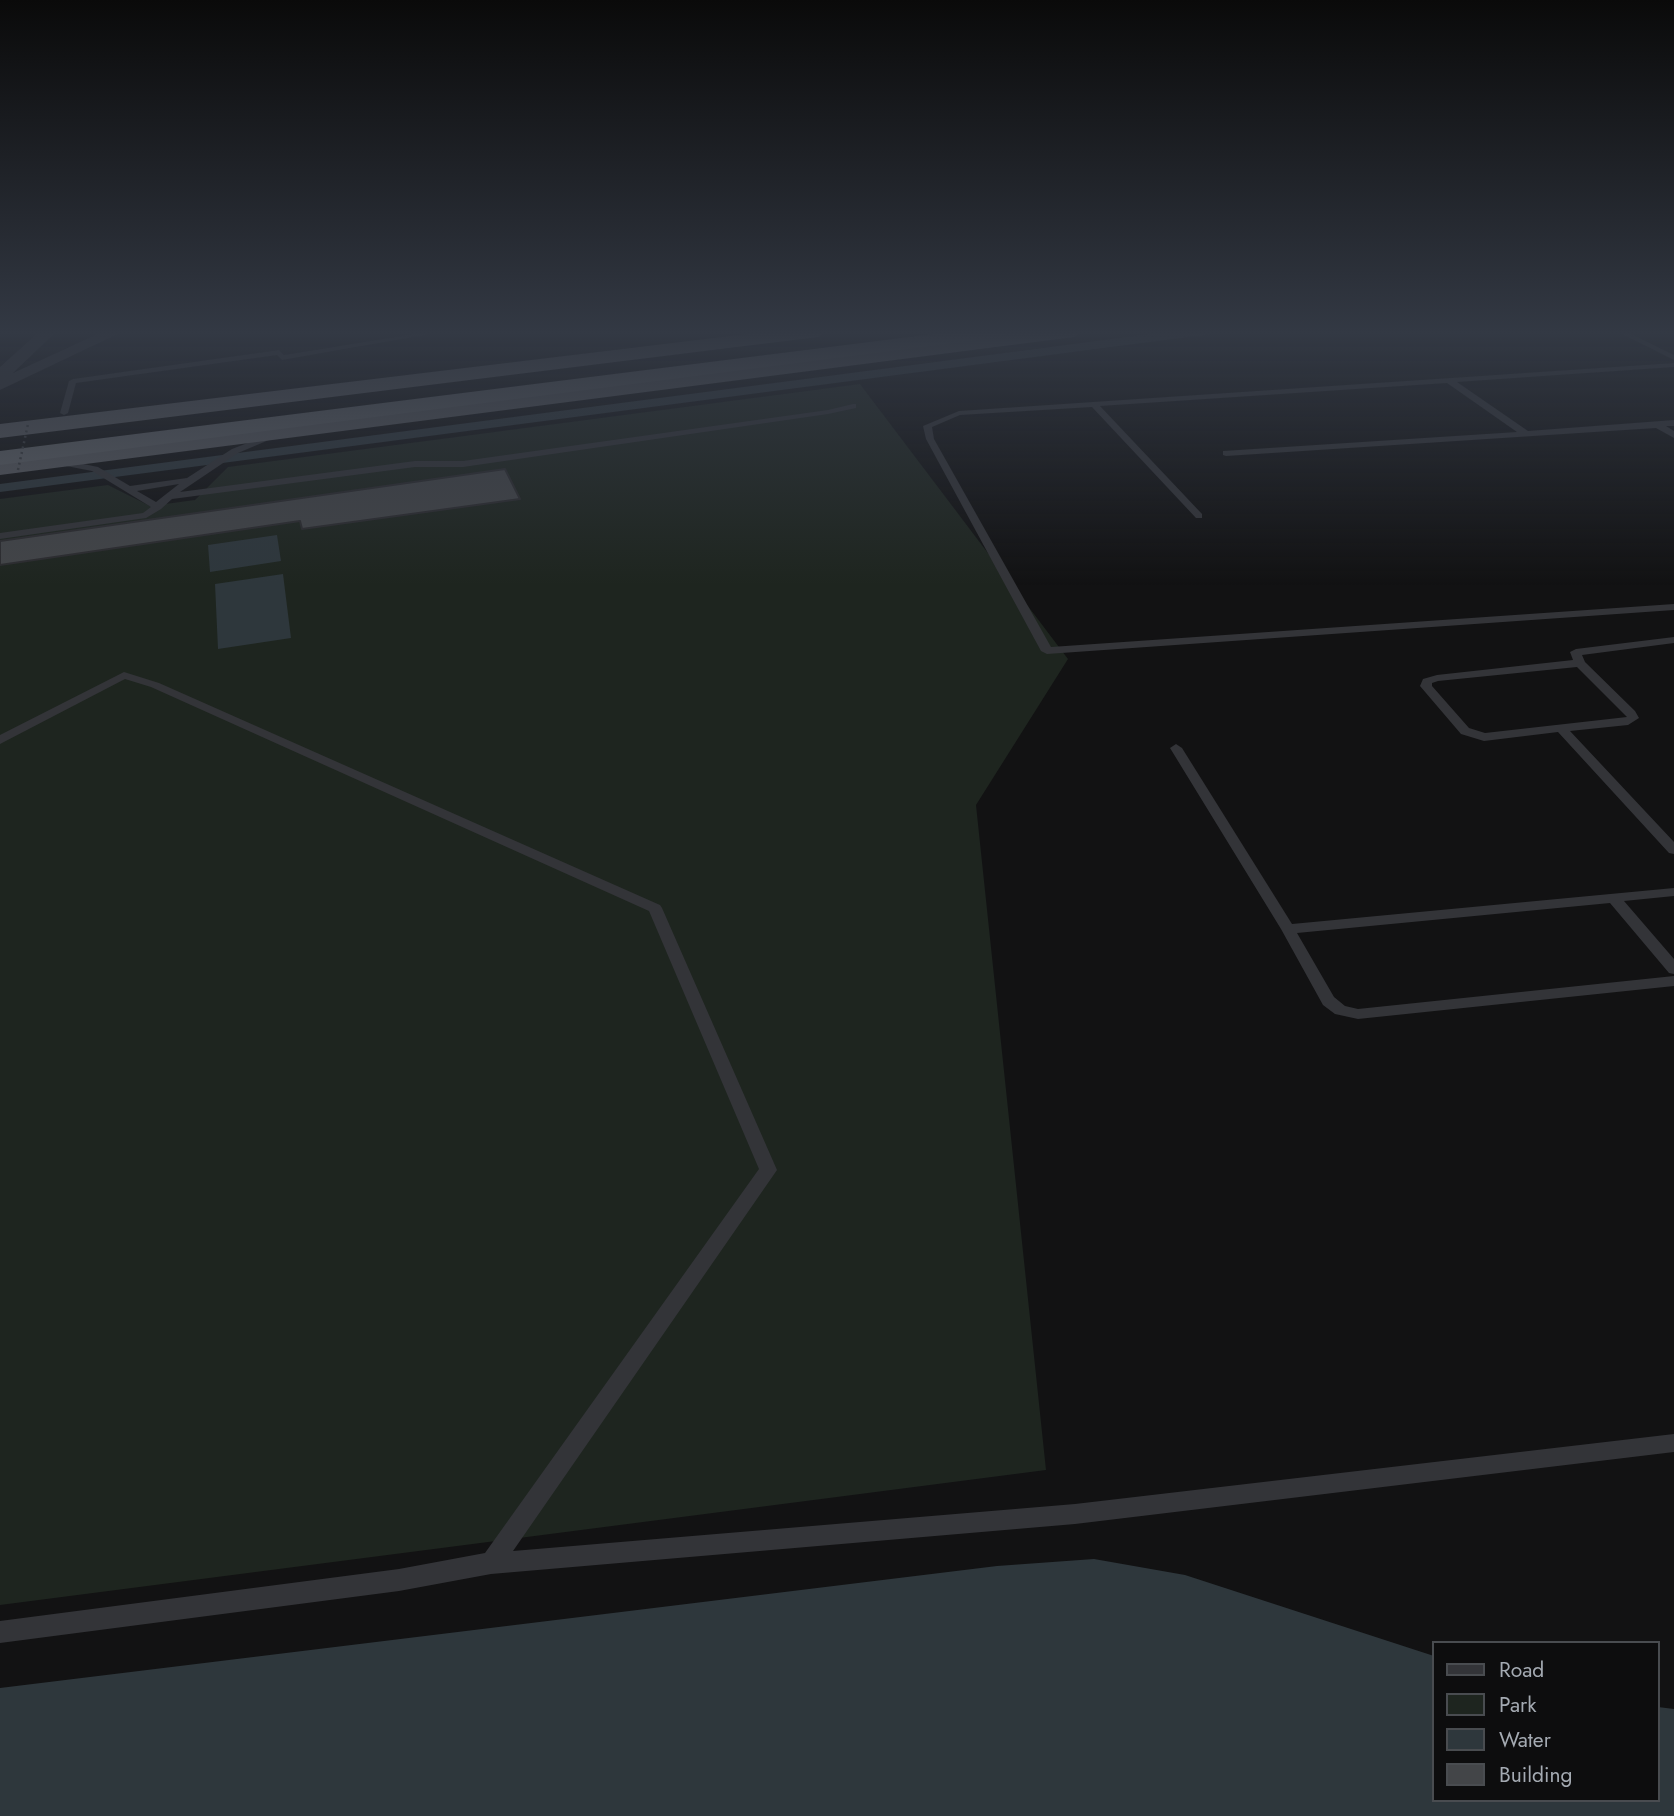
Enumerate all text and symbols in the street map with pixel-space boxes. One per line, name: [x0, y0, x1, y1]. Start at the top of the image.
legend: [1432, 1641, 1660, 1802]
text: Road: [1499, 1655, 1544, 1685]
text: Park: [1499, 1690, 1536, 1720]
text: Water: [1499, 1725, 1551, 1755]
text: Building: [1499, 1760, 1572, 1790]

